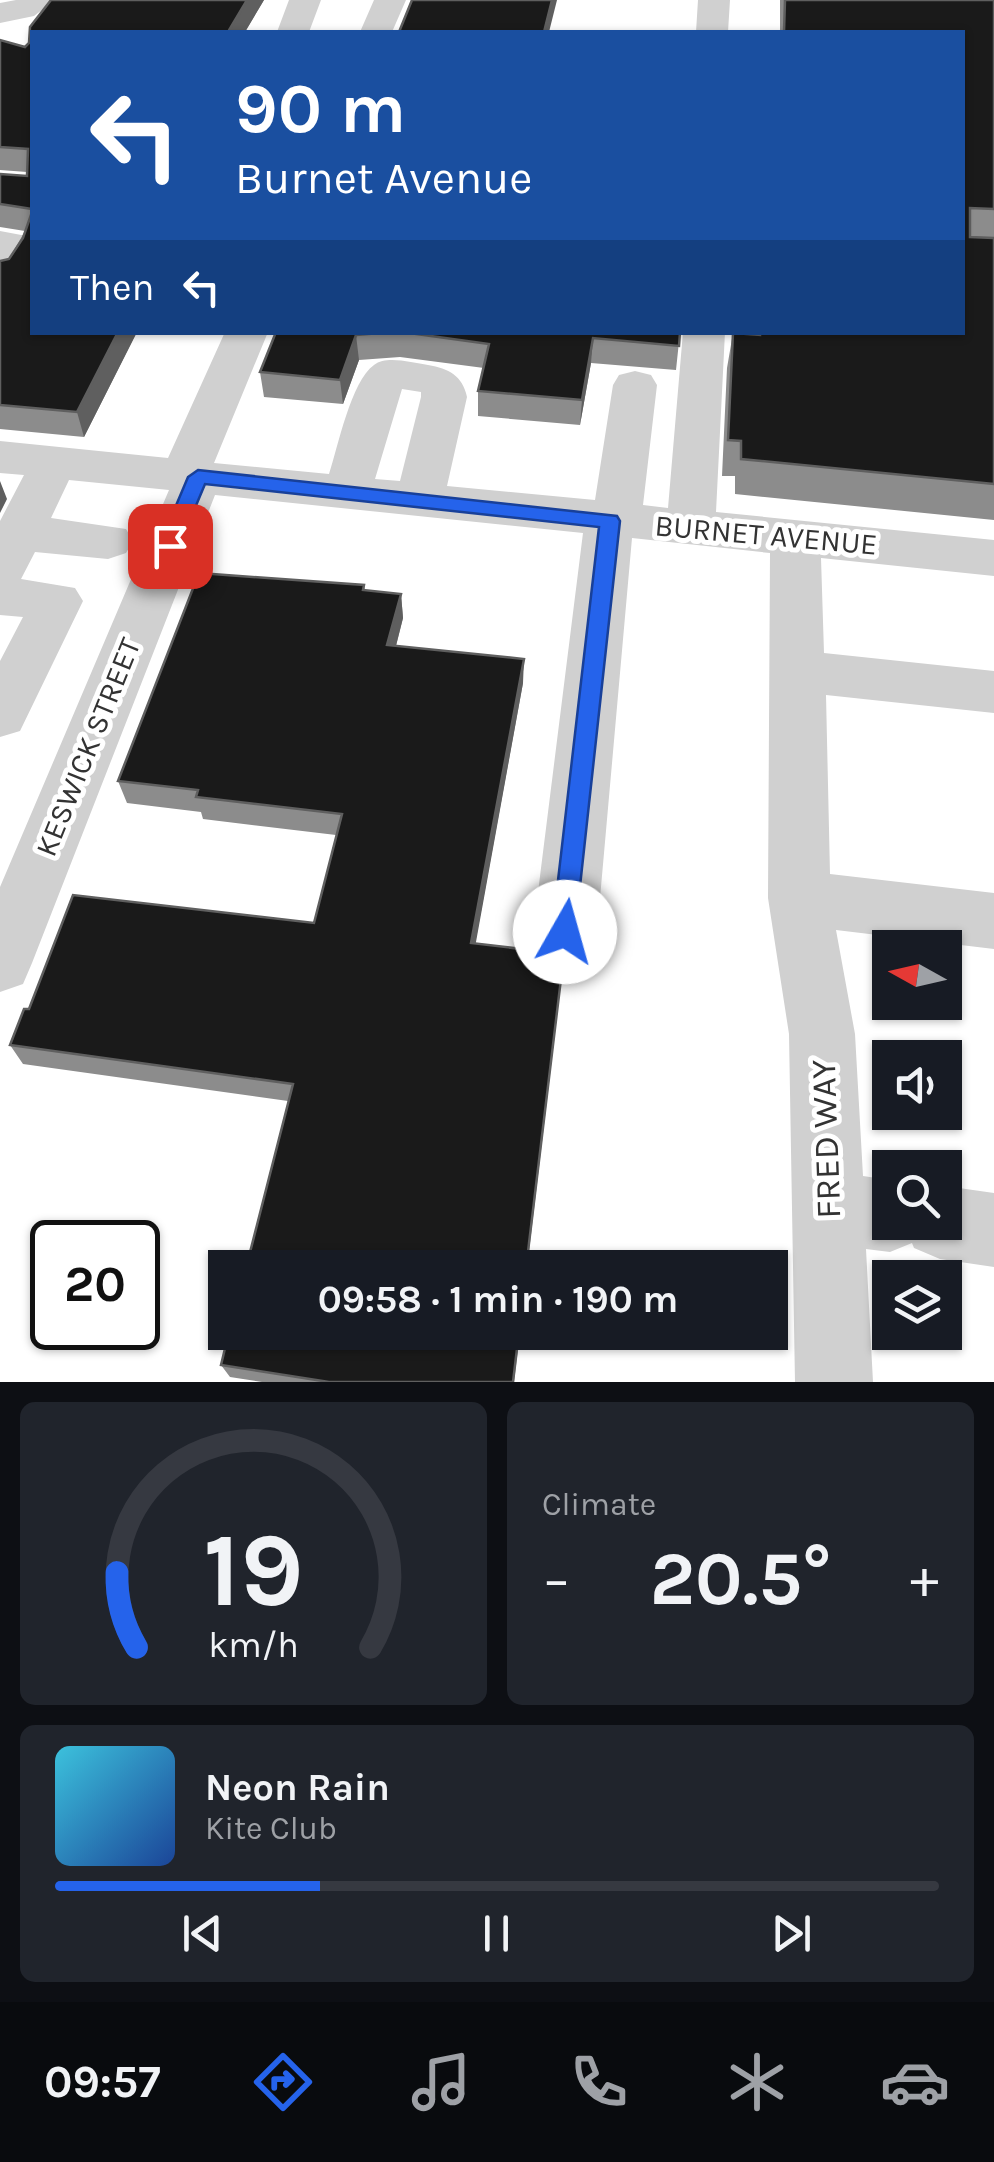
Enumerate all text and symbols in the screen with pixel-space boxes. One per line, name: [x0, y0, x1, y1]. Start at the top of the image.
text: 90 m: [235, 68, 406, 150]
icon: left: [70, 70, 200, 200]
text: Burnet Avenue: [235, 152, 532, 204]
icon: left: [174, 260, 229, 315]
text: Then: [70, 265, 154, 310]
pin: [128, 504, 213, 589]
street label: BURNET AVENUE: [653, 507, 879, 563]
icon: arrive: [143, 519, 198, 574]
street label: KESWICK STREET: [28, 632, 148, 862]
position arrow: [513, 880, 617, 984]
north arrow: [872, 930, 962, 1020]
map controls: [872, 930, 962, 1350]
button: sound: [872, 1040, 962, 1130]
street label: FRED WAY: [803, 1059, 849, 1219]
button: search: [872, 1150, 962, 1240]
speed limit sign: 20: [30, 1220, 160, 1350]
button: layers: [872, 1260, 962, 1350]
text: 09:58 · 1 min · 190 m: [318, 1277, 678, 1322]
text: Climate: [542, 1486, 656, 1523]
text: 19: [203, 1510, 304, 1631]
text: 20.5°: [650, 1535, 831, 1623]
text: −: [542, 1547, 571, 1611]
text: +: [910, 1547, 939, 1611]
text: km/h: [208, 1624, 299, 1666]
text: Neon Rain: [205, 1765, 390, 1810]
text: Kite Club: [205, 1810, 337, 1847]
icon: previous: [175, 1906, 230, 1961]
icon: pause: [469, 1906, 524, 1961]
icon: next: [764, 1906, 819, 1961]
icon: directions: [248, 2047, 318, 2117]
icon: music: [406, 2047, 476, 2117]
icon: phone: [564, 2047, 634, 2117]
icon: climate: [722, 2047, 792, 2117]
icon: car: [880, 2047, 950, 2117]
text: 09:57: [44, 2056, 161, 2108]

